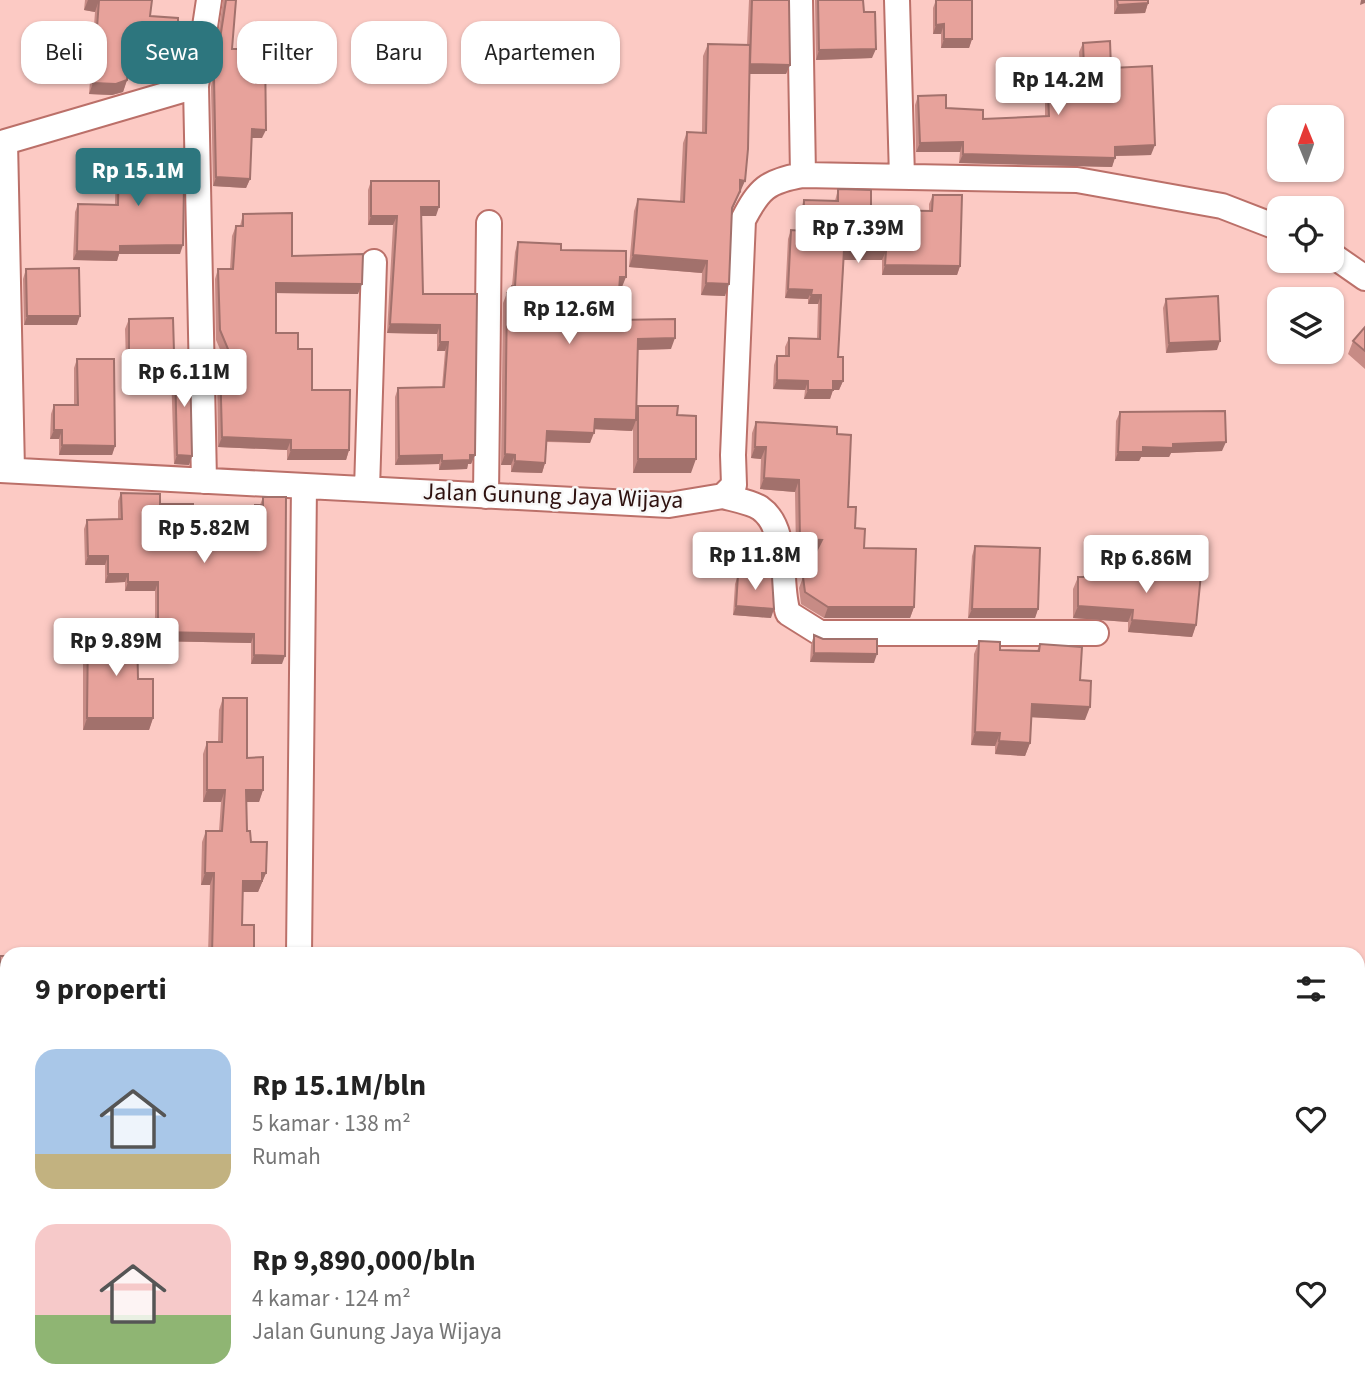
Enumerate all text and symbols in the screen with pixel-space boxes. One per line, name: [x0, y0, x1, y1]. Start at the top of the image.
chip: Beli: [21, 21, 107, 84]
chip: Sewa: [121, 21, 223, 84]
chip: Filter: [237, 21, 337, 84]
chip: Baru: [351, 21, 447, 84]
chip: Apartemen: [461, 21, 620, 84]
pin: Rp 14.2M: [986, 58, 1130, 117]
text: Rp 14.2M: [1012, 63, 1104, 96]
north arrow: [1267, 105, 1344, 182]
map controls: [1267, 105, 1344, 364]
pin: Rp 15.1M: [66, 148, 210, 208]
text: Rp 15.1M: [92, 154, 184, 187]
button: locate: [1267, 196, 1344, 273]
pin: Rp 7.39M: [786, 205, 930, 265]
text: Rp 7.39M: [812, 211, 904, 244]
pin: Rp 12.6M: [497, 286, 641, 346]
button: layers: [1267, 287, 1344, 364]
text: Rp 12.6M: [523, 292, 615, 325]
pin: Rp 6.11M: [112, 350, 256, 409]
text: Rp 6.11M: [138, 355, 230, 388]
street label: Jalan Gunung Jaya Wijaya: [422, 474, 684, 518]
pin: Rp 5.82M: [132, 505, 276, 565]
text: Rp 5.82M: [158, 511, 250, 544]
pin: Rp 11.8M: [683, 532, 827, 592]
pin: Rp 6.86M: [1074, 536, 1218, 595]
text: Rp 11.8M: [709, 538, 801, 571]
text: Rp 6.86M: [1100, 541, 1192, 574]
pin: Rp 9.89M: [44, 618, 188, 678]
text: Rp 9.89M: [70, 624, 162, 657]
text: 9 properti: [35, 968, 167, 1011]
icon: filters: [1292, 970, 1330, 1008]
text: Rp 15.1M/bln: [252, 1064, 426, 1107]
icon: home: [91, 1077, 175, 1161]
icon: heart: [1292, 1100, 1330, 1138]
text: 5 kamar · 138 m²: [252, 1107, 411, 1140]
text: Rumah: [252, 1140, 321, 1173]
text: Rp 9,890,000/bln: [252, 1239, 476, 1282]
icon: home: [91, 1252, 175, 1336]
icon: heart: [1292, 1275, 1330, 1313]
text: 4 kamar · 124 m²: [252, 1282, 411, 1315]
text: Jalan Gunung Jaya Wijaya: [252, 1315, 502, 1348]

